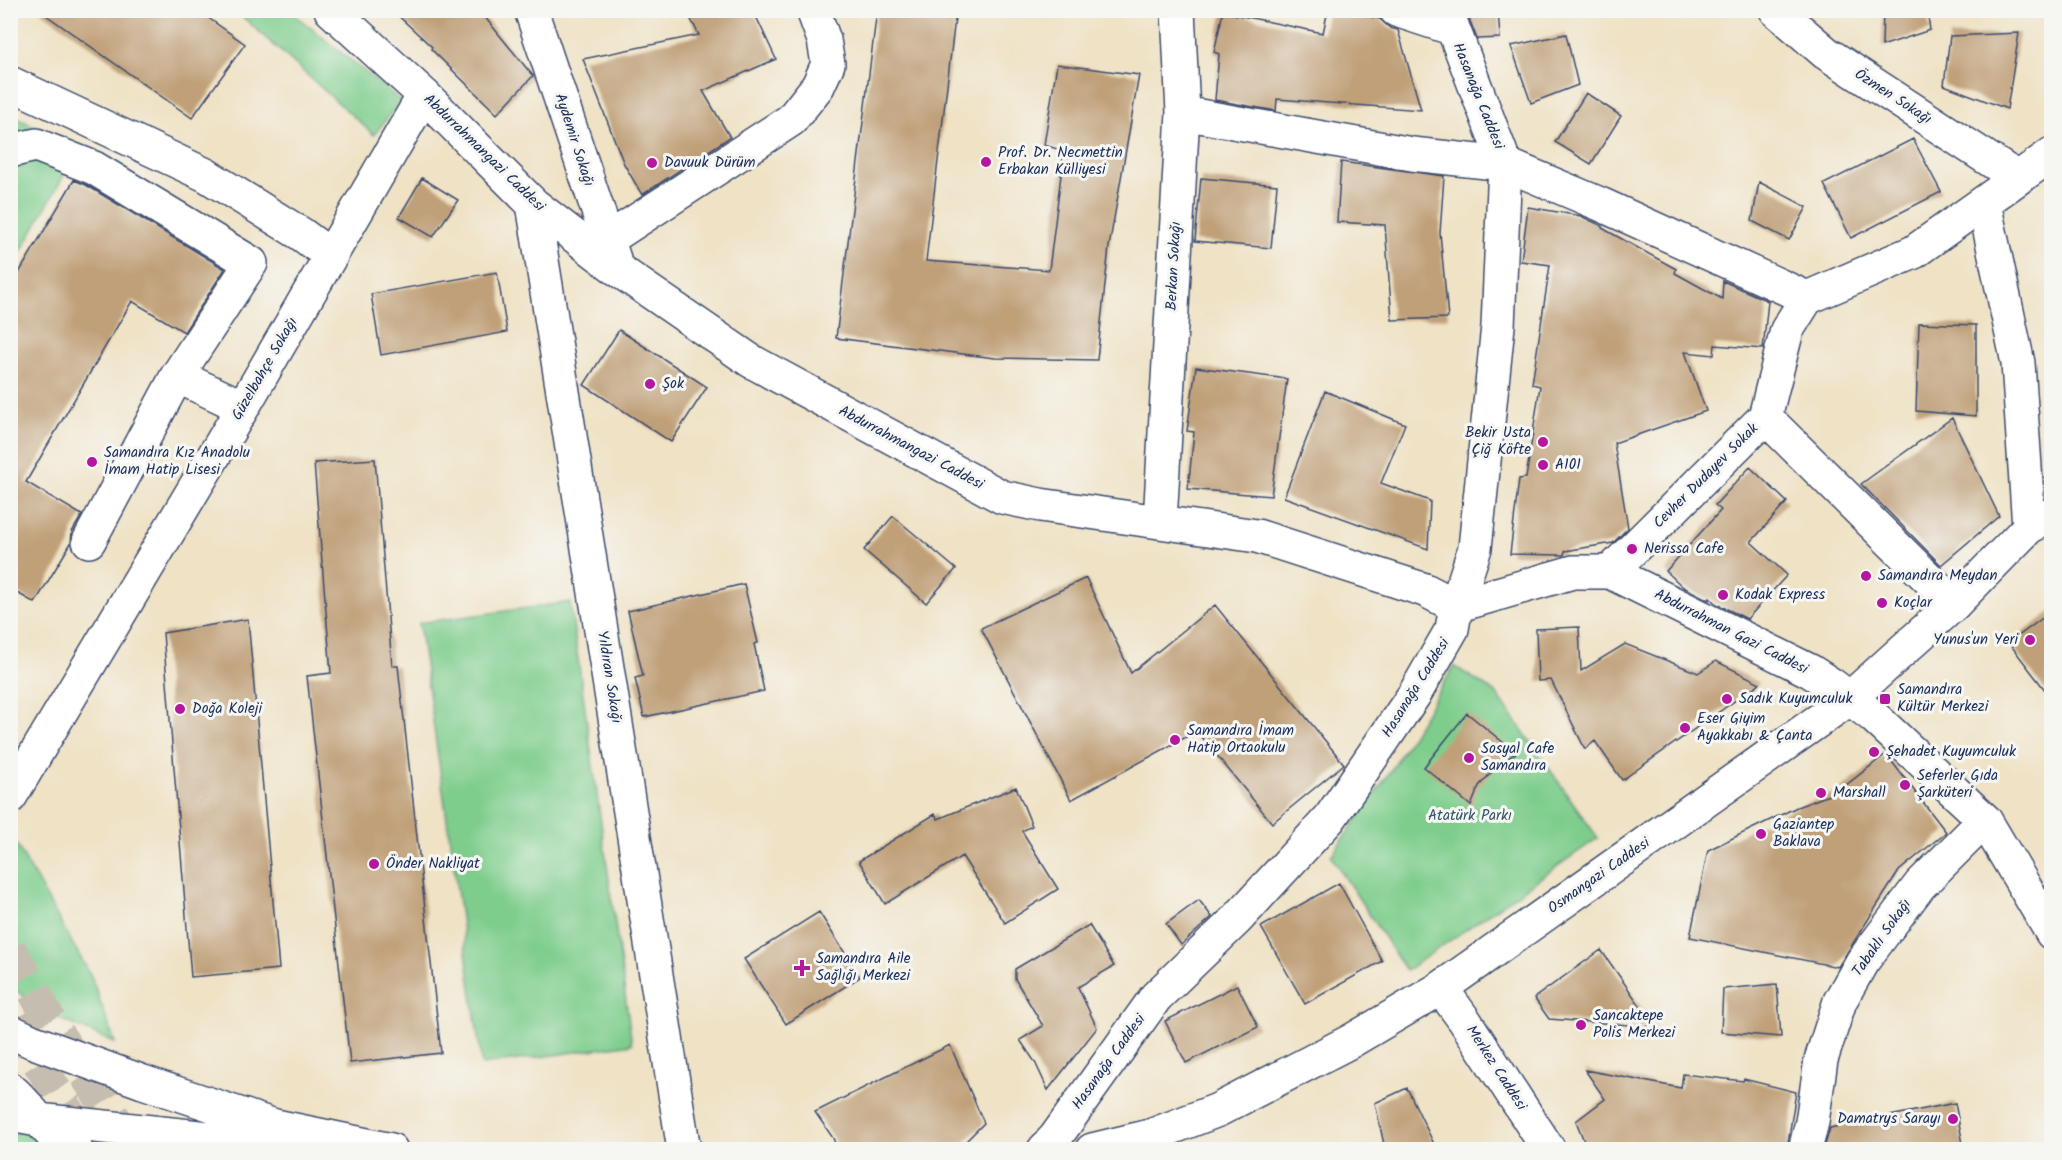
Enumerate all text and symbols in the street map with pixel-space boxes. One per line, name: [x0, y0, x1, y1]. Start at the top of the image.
street label: Hasanağa Caddesi: [1446, 39, 1511, 154]
street label: Özmen Sokağı: [1849, 63, 1937, 131]
street label: Abdurrahmangazi Caddesi: [417, 88, 552, 219]
street label: Aydemir Sokağı: [548, 90, 600, 190]
place label: Prof. Dr. Necmettin Erbakan Külliyesi: [998, 141, 1123, 182]
place label: Davuuk Dürüm: [664, 151, 756, 175]
marker: Prof. Dr. Necmettin Erbakan Külliyesi: [979, 155, 993, 169]
marker: Davuuk Dürüm: [645, 156, 659, 170]
street label: Berkan Sokağı: [1160, 221, 1188, 311]
street label: Güzelbahçe Sokağı: [226, 313, 304, 425]
place label: Şok: [662, 372, 685, 396]
marker: Şok: [643, 377, 657, 391]
street label: Abdurrahmangazi Caddesi: [834, 399, 989, 497]
street label: Cevher Dudayev Sokak: [1648, 417, 1765, 534]
place label: Bekir Usta Çiğ Köfte: [1465, 421, 1531, 462]
marker: Bekir Usta Çiğ Köfte: [1536, 435, 1550, 449]
place label: Samandıra Kız Anadolu İmam Hatip Lisesi: [104, 441, 250, 482]
place label: A101: [1555, 453, 1581, 477]
marker: Samandıra Kız Anadolu İmam Hatip Lisesi: [85, 455, 99, 469]
marker: A101: [1536, 458, 1550, 472]
place label: Nerissa Cafe: [1644, 537, 1724, 561]
marker: Nerissa Cafe: [1625, 542, 1639, 556]
place label: Samandıra Meydan: [1878, 564, 1998, 588]
marker: Samandıra Meydan: [1859, 569, 1873, 583]
street label: Abdurrahman Gazi Caddesi: [1650, 583, 1813, 682]
place label: Kodak Express: [1735, 583, 1826, 607]
marker: Kodak Express: [1716, 588, 1730, 602]
place label: Koçlar: [1894, 591, 1933, 615]
marker: Koçlar: [1875, 596, 1889, 610]
place label: Yunus'un Yeri: [1933, 628, 2019, 652]
street label: Yıldıran Sokağı: [590, 629, 628, 725]
street label: Hasanağa Caddesi: [1376, 632, 1457, 742]
marker: Yunus'un Yeri: [2023, 633, 2037, 647]
place label: Samandıra Kültür Merkezi: [1897, 678, 1990, 719]
place label: Sadık Kuyumculuk: [1739, 687, 1853, 711]
marker: Sadık Kuyumculuk: [1720, 692, 1734, 706]
marker: Samandıra Kültür Merkezi: [1878, 692, 1892, 706]
place label: Doğa Koleji: [192, 697, 263, 721]
marker: Doğa Koleji: [173, 702, 187, 716]
place label: Eser Giyim Ayakkabı & Çanta: [1697, 707, 1813, 748]
place label: Samandıra İmam Hatip Ortaokulu: [1187, 719, 1294, 760]
marker: Eser Giyim Ayakkabı & Çanta: [1678, 721, 1692, 735]
marker: Samandıra İmam Hatip Ortaokulu: [1168, 733, 1182, 747]
place label: Sosyal Cafe Samandıra: [1481, 737, 1555, 778]
place label: Şehadet Kuyumculuk: [1886, 740, 2017, 764]
marker: Şehadet Kuyumculuk: [1867, 745, 1881, 759]
marker: Sosyal Cafe Samandıra: [1462, 751, 1476, 765]
place label: Seferler Gıda Şarküteri: [1917, 764, 1998, 805]
marker: Seferler Gıda Şarküteri: [1898, 778, 1912, 792]
place label: Marshall: [1833, 781, 1886, 805]
marker: Marshall: [1814, 786, 1828, 800]
park label: Atatürk Parkı: [1428, 804, 1512, 828]
place label: Gaziantep Baklava: [1773, 813, 1834, 854]
marker: Gaziantep Baklava: [1754, 827, 1768, 841]
street label: Osmangazi Caddesi: [1543, 831, 1656, 920]
place label: Önder Nakliyat: [386, 852, 480, 876]
marker: Önder Nakliyat: [367, 857, 381, 871]
street label: Tabaklı Sokağı: [1846, 894, 1918, 982]
place label: Samandıra Aile Sağlığı Merkezi: [816, 947, 912, 988]
marker: Samandıra Aile Sağlığı Merkezi: [793, 959, 811, 977]
place label: Sancaktepe Polis Merkezi: [1593, 1004, 1677, 1045]
street label: Hasanağa Caddesi: [1066, 1008, 1153, 1115]
marker: Sancaktepe Polis Merkezi: [1574, 1018, 1588, 1032]
street label: Merkez Caddesi: [1459, 1021, 1533, 1117]
place label: Damatrys Sarayı: [1837, 1107, 1941, 1131]
marker: Damatrys Sarayı: [1946, 1112, 1960, 1126]

